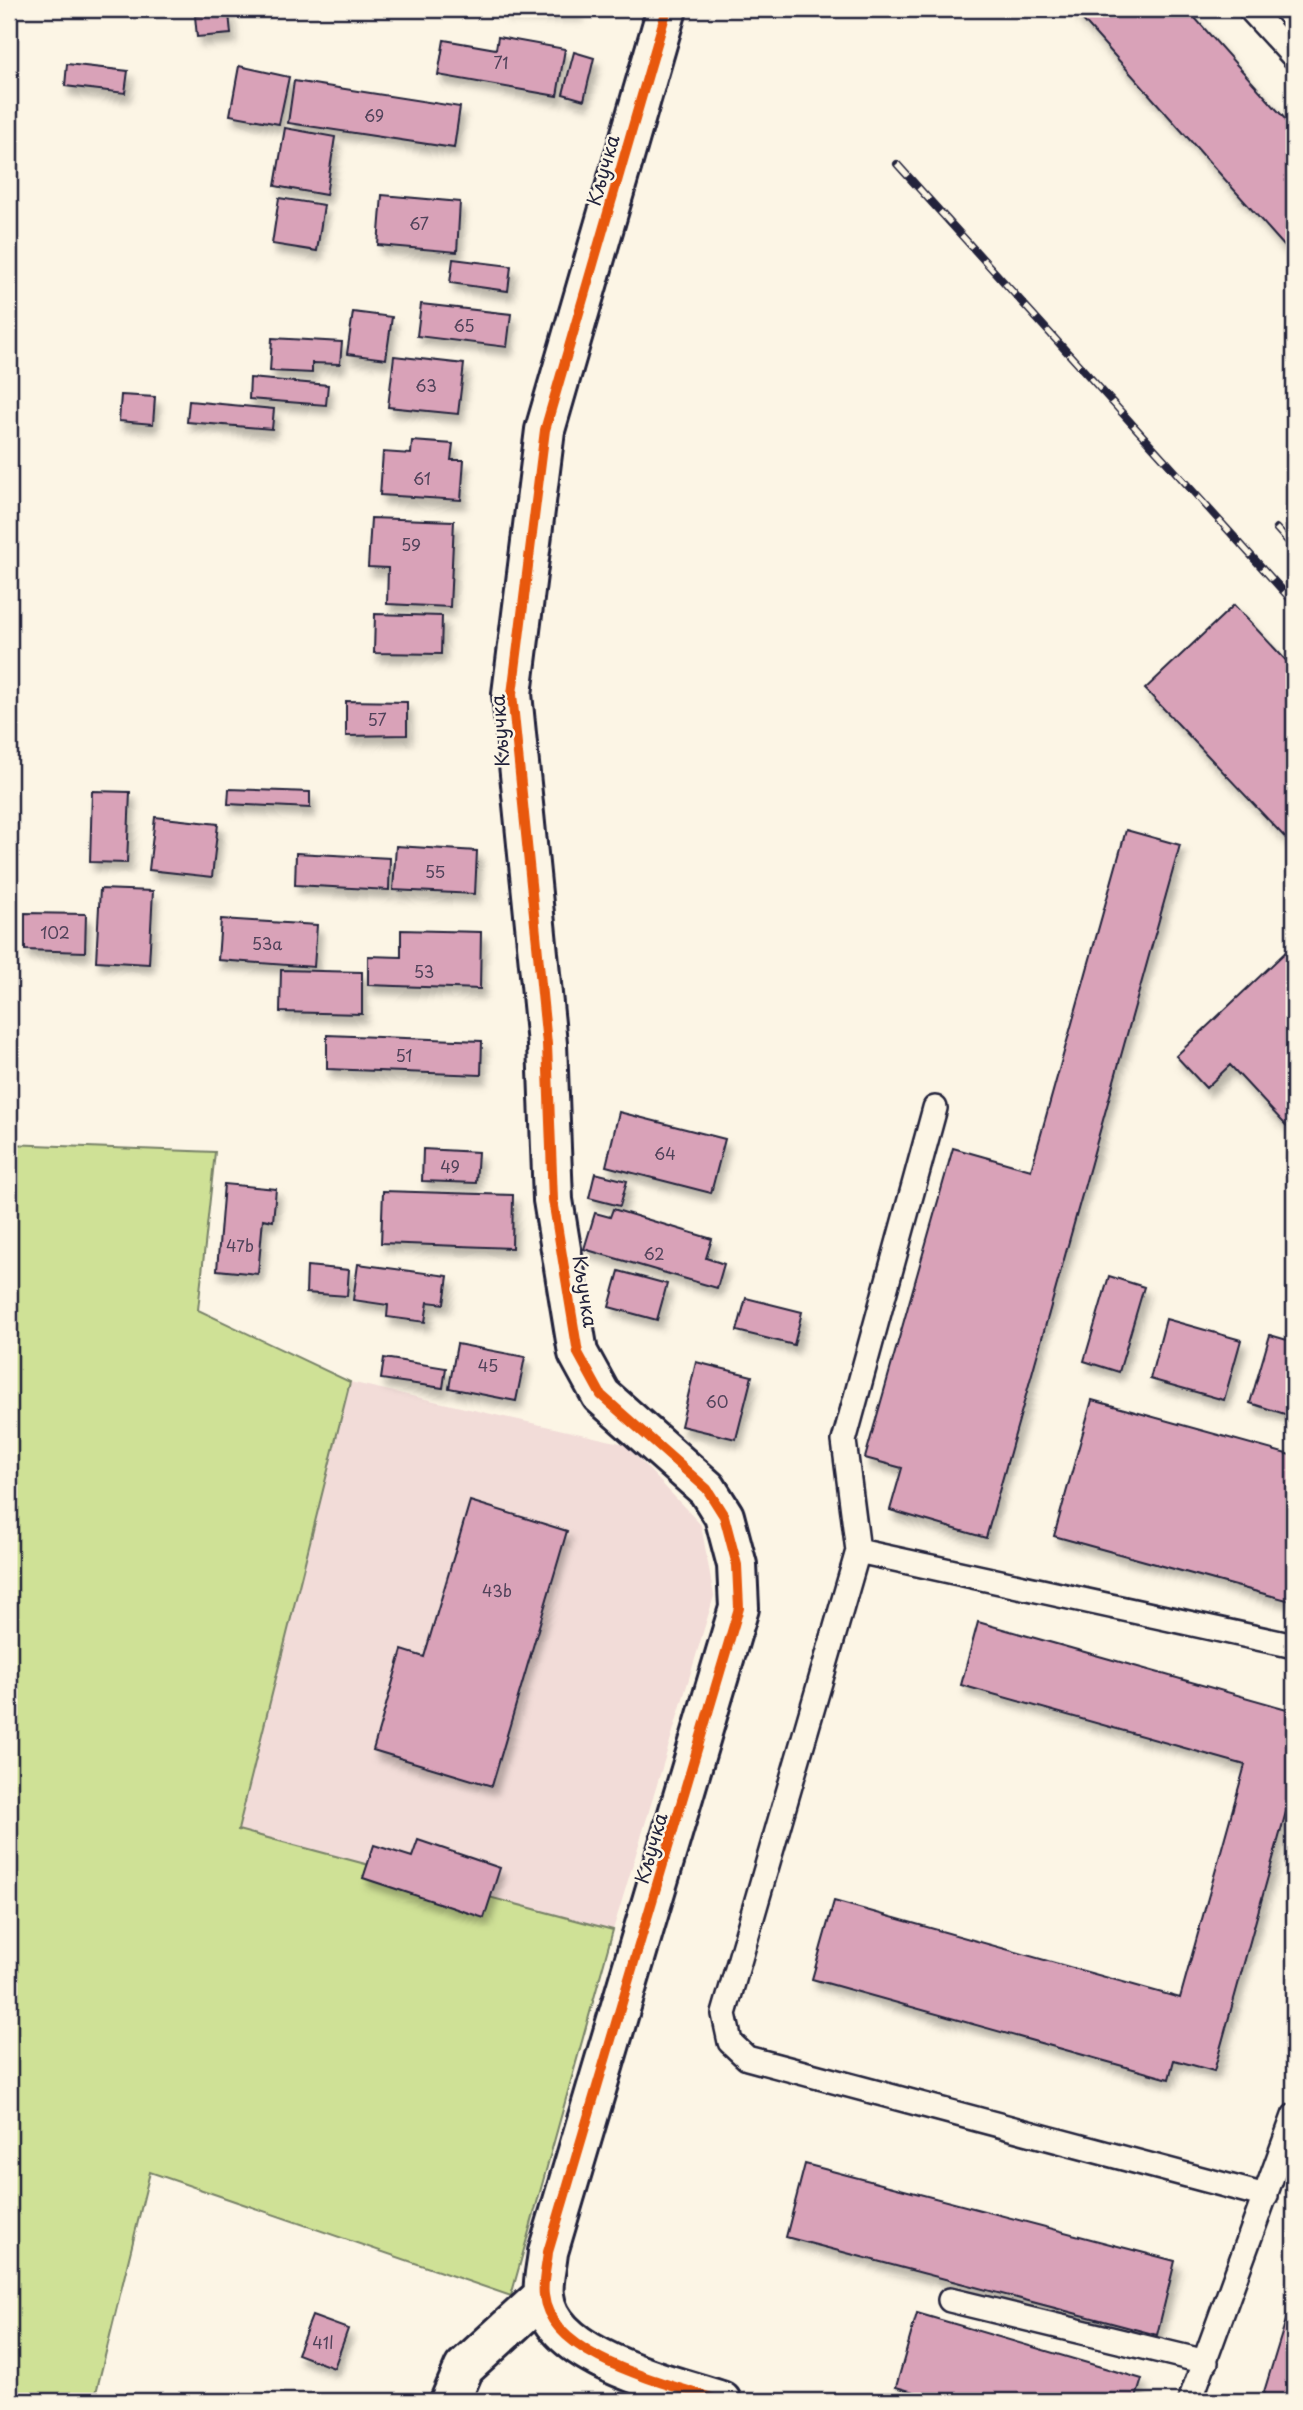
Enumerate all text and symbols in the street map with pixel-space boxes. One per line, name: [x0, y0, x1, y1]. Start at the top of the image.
house number: 71: [494, 50, 509, 74]
house number: 69: [364, 103, 384, 127]
street label: Кључка: [579, 131, 626, 209]
house number: 67: [409, 211, 429, 235]
house number: 65: [453, 313, 475, 337]
house number: 63: [415, 373, 437, 397]
house number: 61: [413, 466, 431, 490]
house number: 59: [401, 532, 421, 556]
street label: Кључка: [482, 694, 516, 768]
house number: 57: [367, 707, 387, 731]
house number: 55: [425, 859, 445, 883]
house number: 102: [40, 920, 70, 944]
house number: 53a: [252, 931, 282, 955]
house number: 53: [414, 959, 434, 983]
house number: 51: [395, 1043, 413, 1067]
house number: 64: [654, 1141, 676, 1165]
house number: 49: [440, 1154, 460, 1178]
house number: 47b: [226, 1233, 254, 1257]
house number: 62: [643, 1241, 665, 1265]
street label: Кључка: [566, 1253, 606, 1329]
house number: 45: [478, 1353, 498, 1377]
house number: 60: [706, 1389, 728, 1413]
house number: 43b: [482, 1578, 512, 1602]
street label: Кључка: [627, 1809, 674, 1887]
house number: 41l: [312, 2330, 334, 2354]

